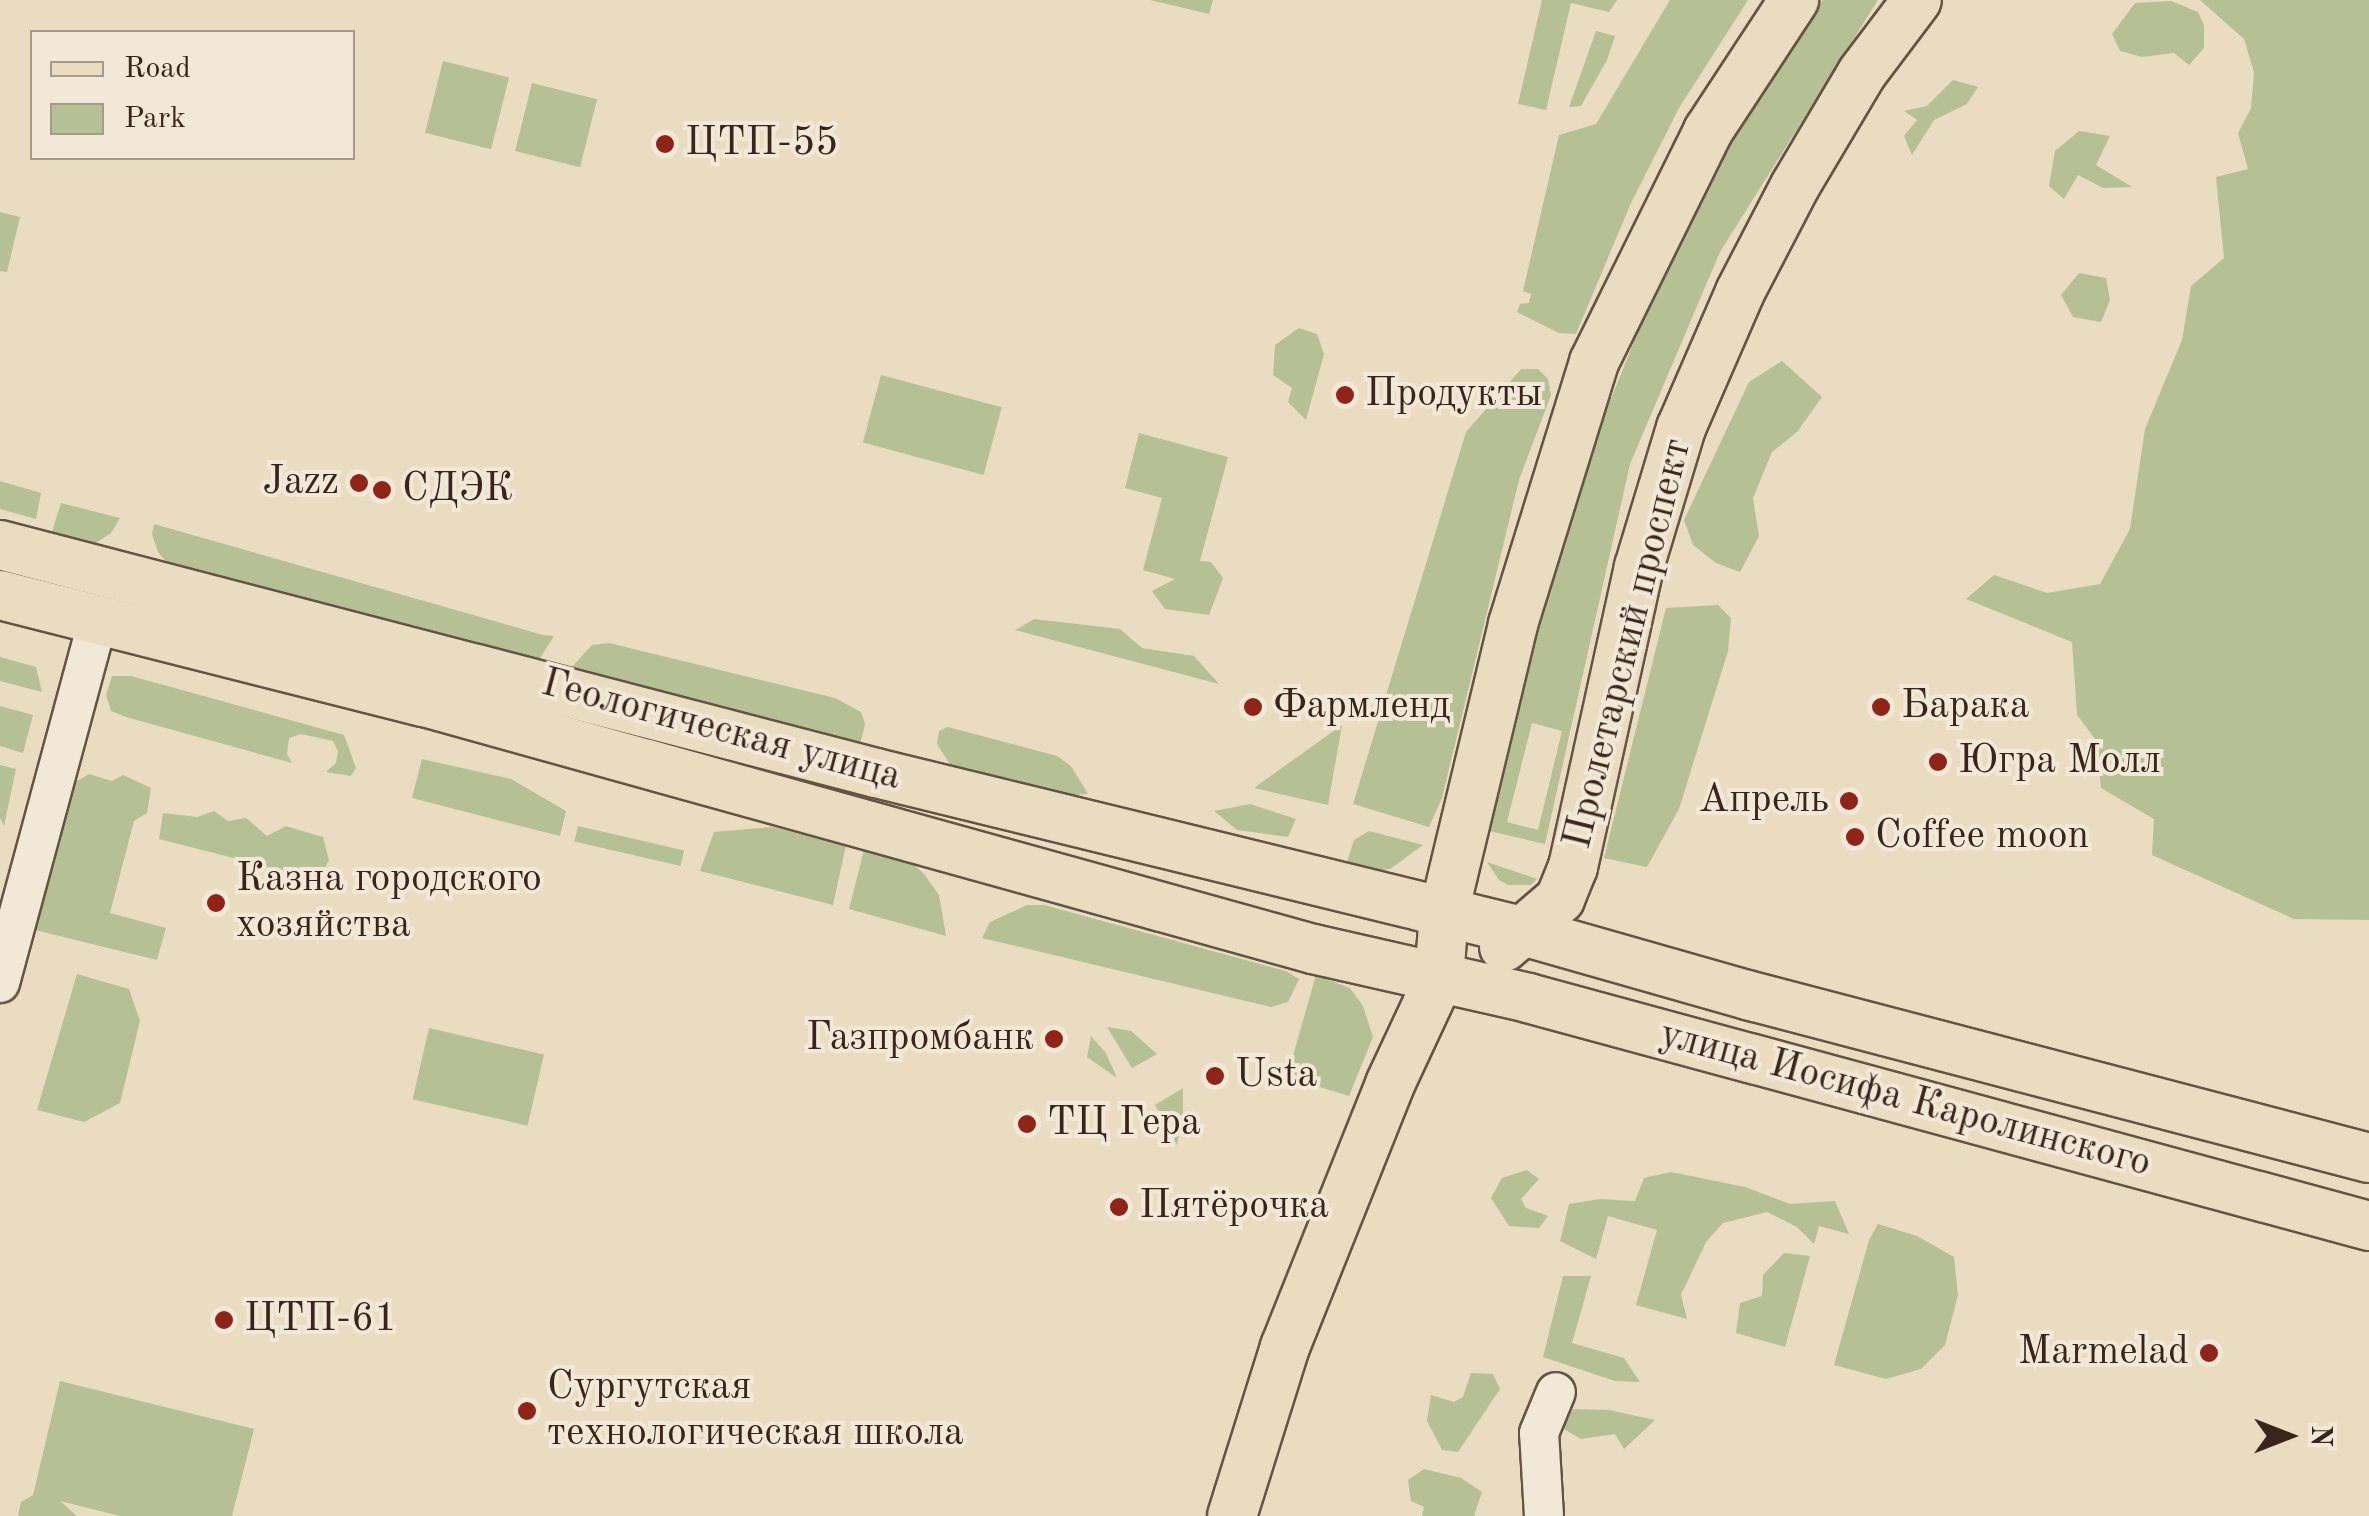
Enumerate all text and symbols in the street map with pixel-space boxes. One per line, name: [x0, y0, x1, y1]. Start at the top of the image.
legend: [30, 30, 355, 160]
text: Road: [124, 54, 191, 84]
text: Park: [124, 104, 186, 134]
place label: ЦТП-55: [685, 120, 838, 168]
marker: ЦТП-55: [654, 133, 676, 155]
place label: Продукты: [1365, 371, 1542, 419]
marker: Продукты: [1334, 384, 1356, 406]
street label: Пролетарский проспект: [1555, 434, 1703, 854]
place label: Jazz: [262, 459, 339, 507]
place label: СДЭК: [402, 466, 513, 514]
marker: Jazz: [348, 472, 370, 494]
marker: СДЭК: [371, 479, 393, 501]
street label: Геологическая улица: [536, 660, 906, 802]
place label: Фармленд: [1273, 683, 1450, 731]
place label: Барака: [1901, 683, 2029, 731]
marker: Фармленд: [1242, 696, 1264, 718]
marker: Барака: [1870, 696, 1892, 718]
place label: Югра Молл: [1958, 738, 2161, 786]
marker: Югра Молл: [1927, 751, 1949, 773]
place label: Апрель: [1699, 777, 1829, 825]
marker: Апрель: [1838, 790, 1860, 812]
place label: Coffee moon: [1875, 813, 2089, 861]
marker: Coffee moon: [1844, 826, 1866, 848]
place label: Казна городского хозяйства: [236, 856, 542, 950]
marker: Казна городского хозяйства: [205, 892, 227, 914]
street label: улица Иосифа Каролинского: [1654, 1011, 2156, 1189]
place label: Газпромбанк: [806, 1015, 1034, 1063]
marker: Газпромбанк: [1043, 1028, 1065, 1050]
place label: Usta: [1235, 1052, 1317, 1100]
marker: Usta: [1204, 1065, 1226, 1087]
place label: ТЦ Гера: [1047, 1100, 1201, 1148]
marker: ТЦ Гера: [1016, 1113, 1038, 1135]
place label: Пятёрочка: [1139, 1183, 1329, 1231]
marker: Пятёрочка: [1108, 1196, 1130, 1218]
place label: ЦТП-61: [244, 1296, 397, 1344]
marker: ЦТП-61: [213, 1309, 235, 1331]
place label: Marmelad: [2018, 1329, 2189, 1377]
marker: Marmelad: [2198, 1342, 2220, 1364]
place label: Сургутская технологическая школа: [547, 1364, 964, 1458]
north arrow: [2239, 1386, 2339, 1486]
marker: Сургутская технологическая школа: [516, 1400, 538, 1422]
text: N: [2305, 1425, 2333, 1447]

